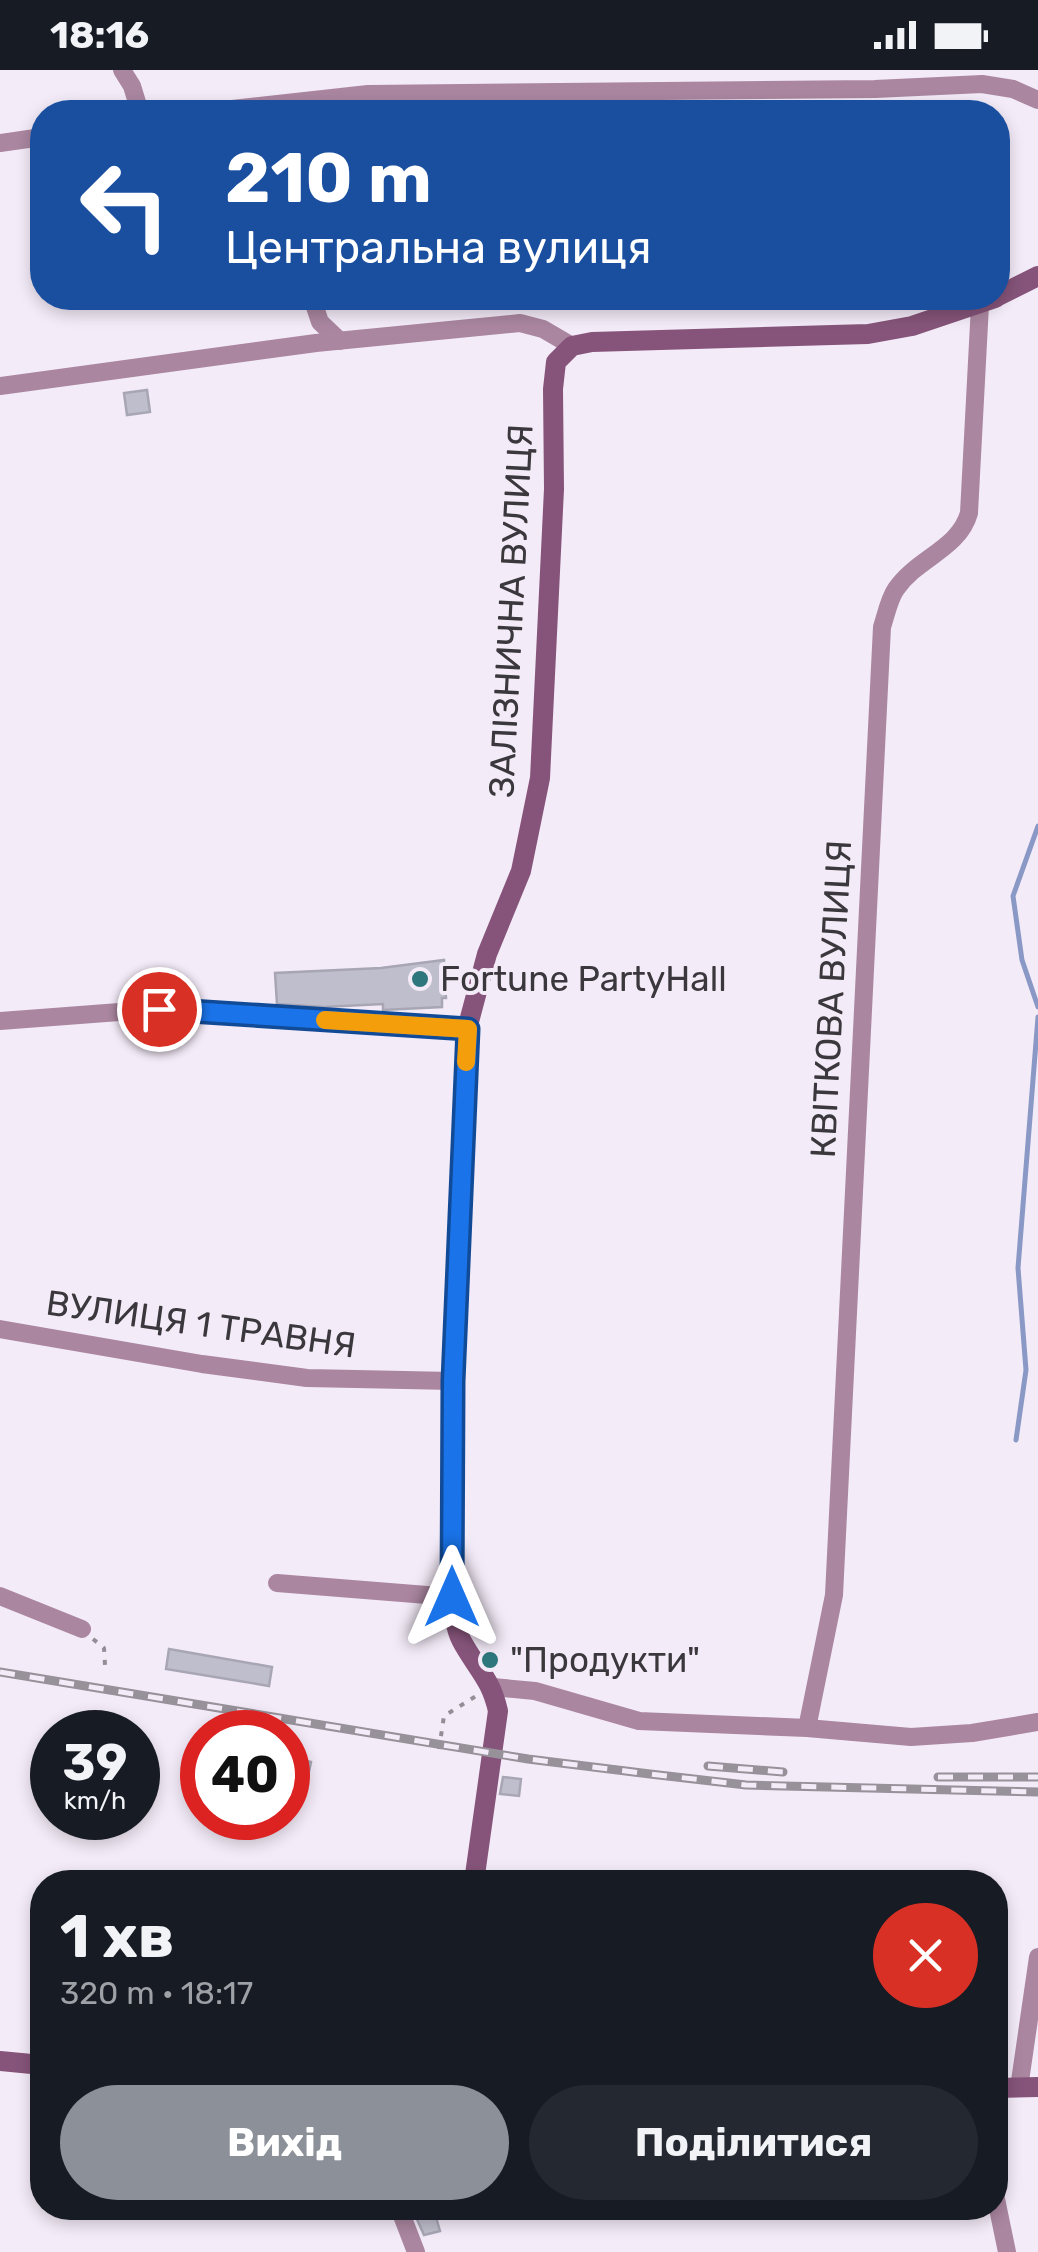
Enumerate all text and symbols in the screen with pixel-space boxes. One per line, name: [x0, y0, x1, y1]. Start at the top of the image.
text: 18:16: [50, 12, 149, 58]
text: 210 m: [225, 137, 432, 220]
icon: left: [60, 140, 190, 270]
text: Центральна вулиця: [225, 221, 651, 274]
street label: ЗАЛІЗНИЧНА ВУЛИЦЯ: [480, 423, 542, 799]
street label: КВІТКОВА ВУЛИЦЯ: [802, 839, 860, 1159]
place label: Fortune PartyHall: [440, 958, 727, 1000]
pin: [117, 967, 202, 1052]
marker: Fortune PartyHall: [409, 968, 431, 990]
icon: arrive: [132, 982, 187, 1037]
street label: ВУЛИЦЯ 1 ТРАВНЯ: [44, 1281, 358, 1367]
position arrow: [400, 1545, 504, 1649]
place label: "Продукти": [510, 1639, 700, 1681]
marker: "Продукти": [479, 1649, 501, 1671]
speed limit sign: 40: [180, 1710, 310, 1840]
text: 39: [63, 1733, 128, 1793]
text: km/h: [64, 1786, 126, 1815]
text: 1 хв: [60, 1901, 174, 1972]
button: close: [873, 1903, 978, 2008]
text: 320 m · 18:17: [60, 1974, 253, 2012]
button: Вихід: [60, 2085, 509, 2200]
button: Поділитися: [529, 2085, 978, 2200]

